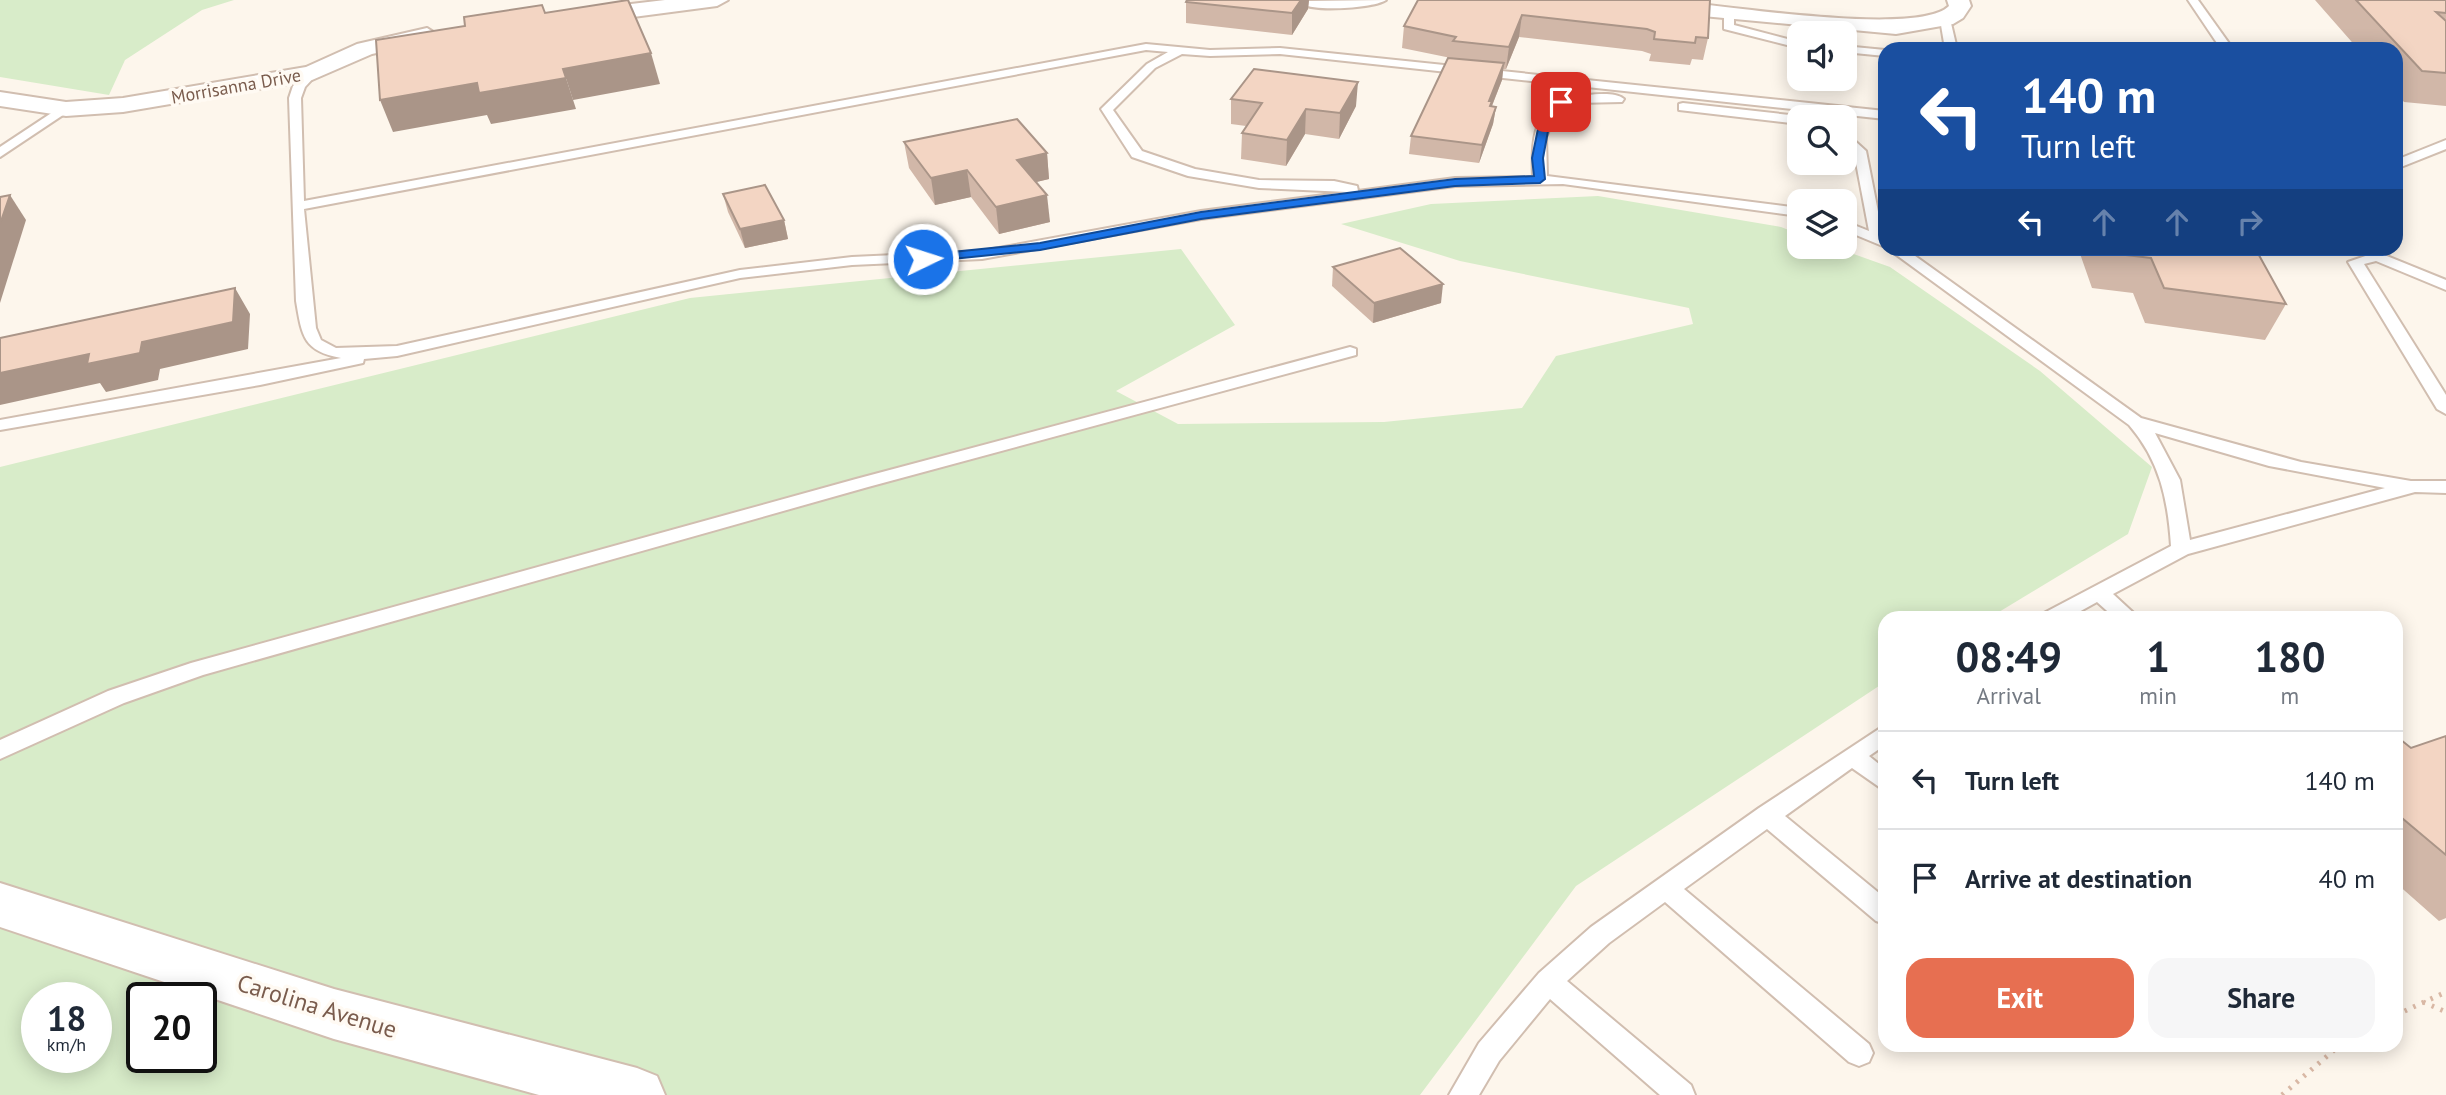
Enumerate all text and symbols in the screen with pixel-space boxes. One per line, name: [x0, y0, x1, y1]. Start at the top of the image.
map controls: [1787, 21, 1857, 259]
button: sound: [1787, 21, 1857, 91]
street label: Morrisanna Drive: [169, 63, 303, 109]
text: 140 m: [2021, 63, 2156, 127]
icon: left: [1906, 70, 1997, 161]
pin: [1531, 72, 1591, 132]
icon: arrive: [1542, 83, 1580, 121]
button: search: [1787, 105, 1857, 175]
text: Turn left: [2021, 125, 2136, 167]
button: layers: [1787, 189, 1857, 259]
icon: left: [2012, 203, 2050, 241]
icon: ahead: [2085, 203, 2123, 241]
icon: ahead: [2158, 203, 2196, 241]
icon: right: [2231, 203, 2269, 241]
position arrow: [886, 222, 960, 296]
text: 08:49: [1955, 629, 2062, 684]
text: 1: [2146, 629, 2170, 684]
text: 180: [2254, 629, 2326, 684]
text: Arrival: [1976, 681, 2041, 710]
text: min: [2139, 681, 2177, 710]
text: m: [2281, 681, 2299, 710]
icon: left: [1906, 761, 1944, 799]
text: Turn left: [1965, 764, 2059, 797]
text: 140 m: [2304, 764, 2375, 797]
icon: arrive: [1906, 859, 1944, 897]
text: Arrive at destination: [1965, 862, 2192, 895]
text: 40 m: [2319, 862, 2375, 895]
button: Exit: [1906, 958, 2134, 1038]
button: Share: [2148, 958, 2375, 1038]
street label: Carolina Avenue: [233, 967, 401, 1045]
speed limit sign: 20: [126, 982, 217, 1073]
text: 18: [47, 995, 86, 1041]
text: km/h: [47, 1033, 86, 1056]

